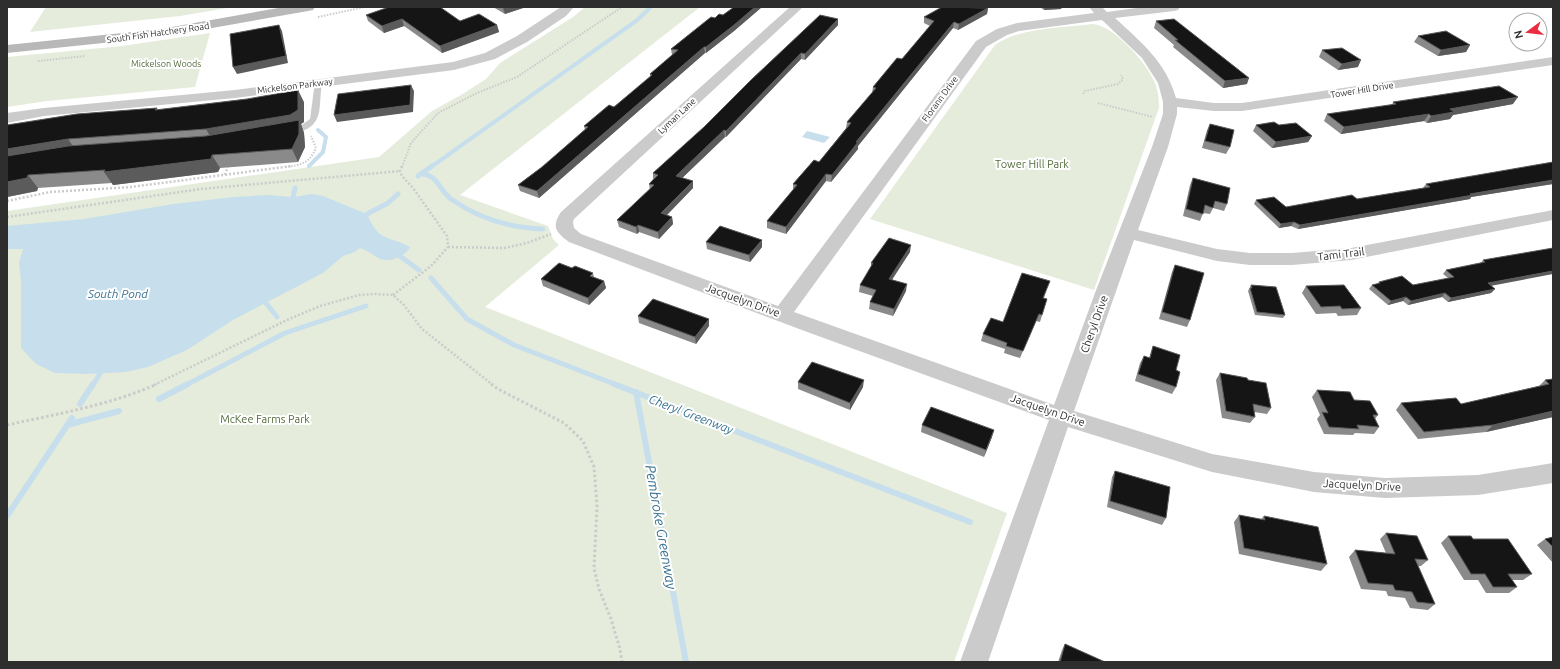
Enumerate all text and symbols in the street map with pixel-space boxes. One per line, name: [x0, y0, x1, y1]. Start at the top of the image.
north arrow: [1508, 12, 1548, 52]
street label: South Fish Hatchery Road: [106, 21, 210, 45]
text: N: [1511, 29, 1525, 40]
park label: Mickelson Woods: [131, 59, 201, 69]
street label: Florann Drive: [920, 74, 960, 124]
street label: Mickelson Parkway: [257, 76, 334, 96]
street label: Tower Hill Drive: [1330, 80, 1394, 100]
street label: Lyman Lane: [656, 96, 698, 136]
park label: Tower Hill Park: [995, 158, 1069, 170]
street label: Tami Trail: [1317, 245, 1365, 263]
street label: Jacquelyn Drive: [704, 281, 782, 319]
water label: South Pond: [87, 287, 148, 300]
street label: Cheryl Drive: [1078, 294, 1110, 354]
water label: Cheryl Greenway: [647, 392, 735, 436]
street label: Jacquelyn Drive: [1009, 392, 1087, 428]
park label: McKee Farms Park: [220, 413, 310, 425]
water label: Pembroke Greenway: [642, 464, 680, 591]
street label: Jacquelyn Drive: [1323, 477, 1401, 493]

